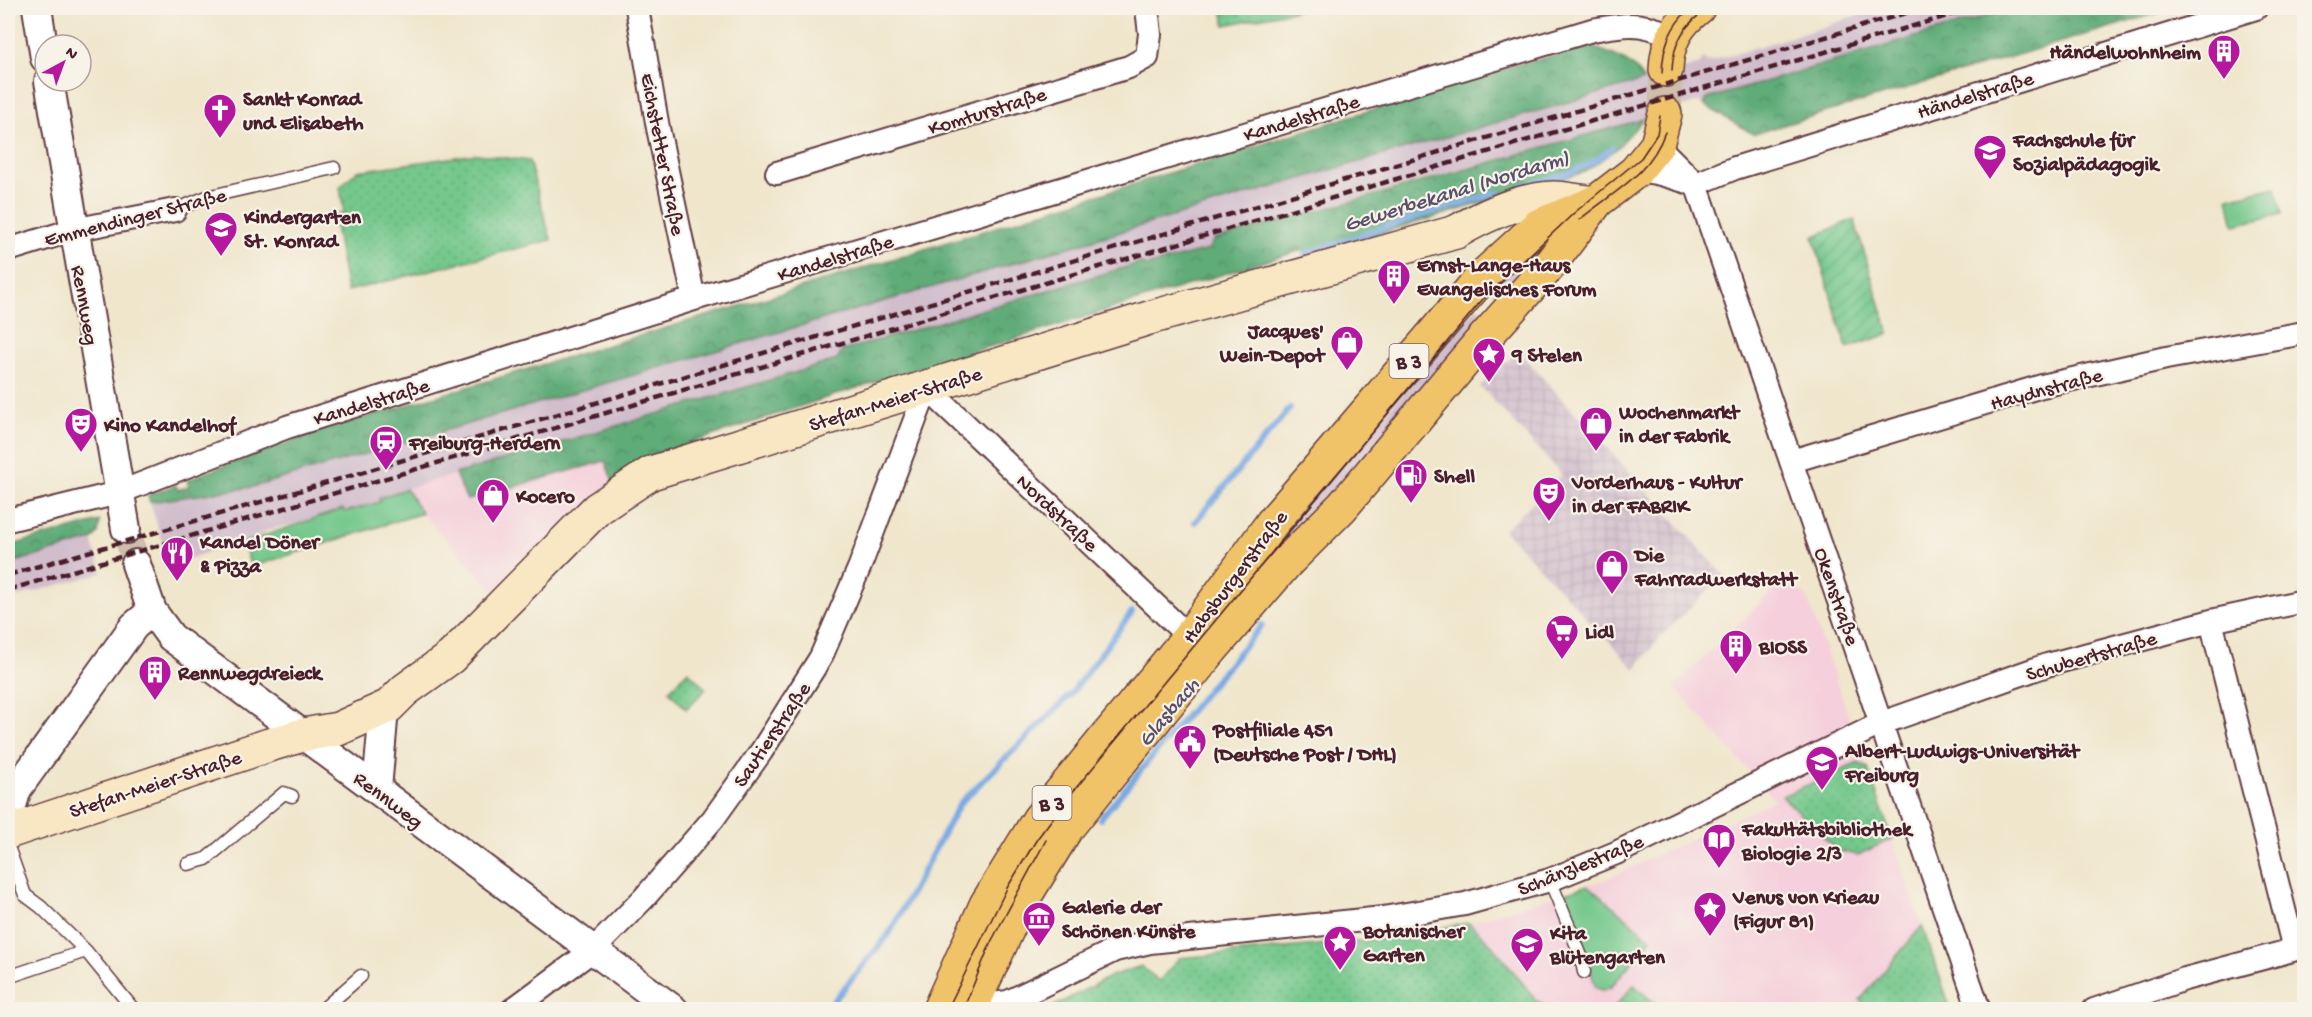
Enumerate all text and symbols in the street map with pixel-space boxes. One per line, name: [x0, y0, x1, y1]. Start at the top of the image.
north arrow: [33, 33, 93, 93]
building icon: Händelwohnheim: [2206, 33, 2242, 80]
place label: Händelwohnheim: [2050, 42, 2201, 67]
text: N: [60, 44, 81, 65]
street label: Händelstraße: [1915, 67, 2038, 127]
street label: Eichstetter Straße: [633, 71, 689, 239]
street label: Komturstraße: [926, 83, 1051, 143]
place label: Sankt Konrad und Elisabeth: [243, 89, 364, 138]
street label: Kandelstraße: [1241, 91, 1364, 150]
church icon: Sankt Konrad und Elisabeth: [202, 92, 238, 139]
place label: Fachschule für Sozialpädagogik: [2012, 130, 2161, 179]
school or university icon: Fachschule für Sozialpädagogik: [1972, 133, 2008, 180]
water label: Gewerbekanal (Nordarm): [1342, 146, 1573, 239]
street label: Emmendinger Straße: [42, 184, 231, 254]
place label: Kindergarten St. Konrad: [243, 207, 362, 256]
school or university icon: Kindergarten St. Konrad: [203, 210, 239, 257]
street label: Kandelstraße: [775, 231, 898, 290]
place label: Ernst-Lange-Haus Evangelisches Forum: [1417, 255, 1597, 304]
building icon: Ernst-Lange-Haus Evangelisches Forum: [1376, 258, 1412, 305]
street label: Rennweg: [63, 264, 102, 348]
place label: Jacques' Wein-Depot: [1219, 321, 1326, 370]
shop icon: Jacques' Wein-Depot: [1329, 324, 1365, 371]
place icon: 9 Stelen: [1471, 336, 1507, 383]
road number: B 3: [1390, 344, 1428, 378]
place label: 9 Stelen: [1511, 345, 1583, 370]
street label: Stefan-Meier-Straße: [806, 363, 987, 440]
street label: Haydnstraße: [1988, 364, 2107, 418]
street label: Kandelstraße: [311, 375, 434, 434]
place label: Wochenmarkt in der Fabrik: [1618, 402, 1741, 451]
shop icon: Wochenmarkt in der Fabrik: [1578, 405, 1614, 452]
theatre icon: Kino Kandelhof: [63, 406, 99, 453]
place label: Kino Kandelhof: [103, 415, 238, 440]
station icon: Freiburg-Herdern: [368, 424, 404, 471]
place label: Freiburg-Herdern: [408, 433, 561, 458]
fuel station icon: Shell: [1393, 457, 1429, 504]
place label: Shell: [1434, 466, 1475, 491]
street label: Nordstraße: [1009, 470, 1103, 560]
place label: Vorderhaus - Kultur in der FABRIK: [1571, 472, 1744, 521]
theatre icon: Vorderhaus - Kultur in der FABRIK: [1531, 475, 1567, 522]
shop icon: Kocero: [475, 477, 511, 524]
place label: Kocero: [515, 486, 575, 511]
street label: Habsburgerstraße: [1179, 506, 1296, 650]
place label: Kandel Döner & Pizza: [199, 532, 321, 581]
restaurant icon: Kandel Döner & Pizza: [159, 535, 195, 582]
place label: Die Fahrradwerkstatt: [1633, 545, 1799, 594]
street label: Okenstraße: [1806, 545, 1863, 650]
shop icon: Die Fahrradwerkstatt: [1594, 548, 1630, 595]
supermarket icon: Lidl: [1544, 613, 1580, 660]
place label: Lidl: [1585, 622, 1615, 647]
street label: Schubertstraße: [2024, 627, 2161, 689]
building icon: BIOSS: [1718, 628, 1754, 675]
place label: BIOSS: [1758, 637, 1808, 662]
building icon: Rennwegdreieck: [137, 654, 173, 701]
place label: Rennwegdreieck: [177, 663, 324, 688]
water label: Glasbach: [1134, 674, 1207, 753]
street label: Sautierstraße: [730, 678, 819, 793]
place label: Postfiliale 451 (Deutsche Post / DHL): [1212, 720, 1397, 769]
public building icon: Postfiliale 451 (Deutsche Post / DHL): [1172, 723, 1208, 770]
place label: Albert-Ludwigs-Universität Freiburg: [1844, 741, 2081, 790]
school or university icon: Albert-Ludwigs-Universität Freiburg: [1804, 744, 1840, 791]
street label: Stefan-Meier-Straße: [67, 746, 246, 826]
street label: Rennweg: [347, 767, 427, 836]
road number: B 3: [1032, 786, 1072, 820]
place label: Fakultätsbibliothek Biologie 2/3: [1741, 819, 1914, 868]
library icon: Fakultätsbibliothek Biologie 2/3: [1701, 822, 1737, 869]
street label: Schänzlestraße: [1515, 830, 1649, 904]
place label: Venus von Krieau (Figur 81): [1732, 887, 1879, 936]
place icon: Venus von Krieau (Figur 81): [1692, 890, 1728, 937]
place label: Galerie der Schönen Künste: [1062, 897, 1197, 946]
museum icon: Galerie der Schönen Künste: [1021, 900, 1057, 947]
place label: Botanischer Garten: [1362, 921, 1466, 970]
place label: Kita Blütengarten: [1549, 923, 1666, 972]
place icon: Botanischer Garten: [1322, 924, 1358, 971]
school or university icon: Kita Blütengarten: [1509, 926, 1545, 973]

